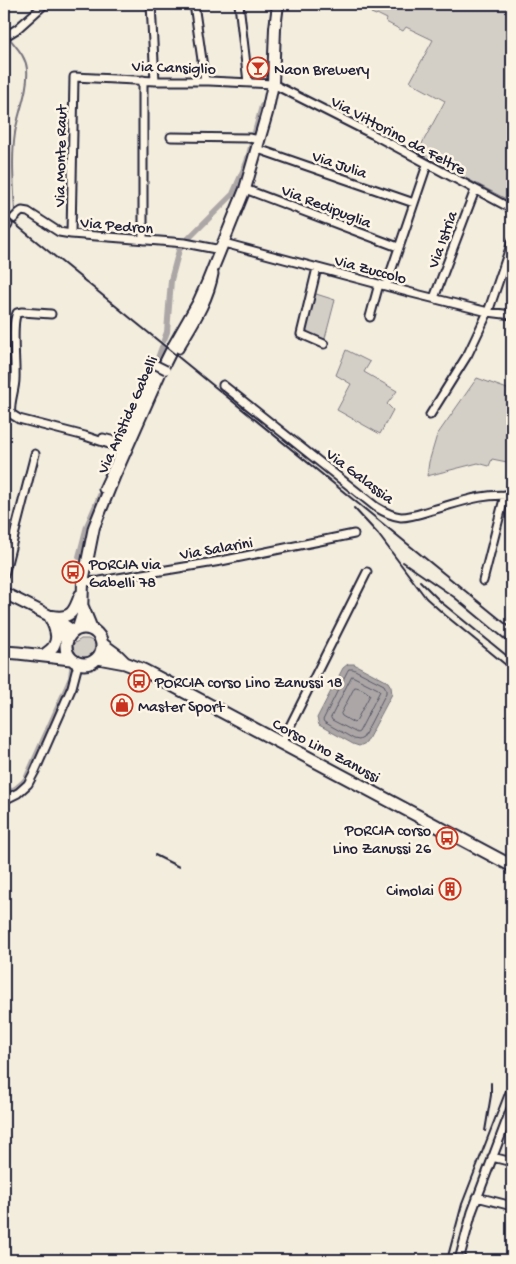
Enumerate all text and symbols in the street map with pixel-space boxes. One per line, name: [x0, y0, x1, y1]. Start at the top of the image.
bar icon: Naon Brewery: [246, 56, 270, 80]
street label: Via Cansiglio: [131, 59, 216, 80]
place label: Naon Brewery: [274, 62, 369, 81]
street label: Via Vittorino da Feltre: [326, 93, 469, 181]
street label: Via Monte Raut: [52, 103, 73, 208]
street label: Via Julia: [308, 148, 370, 185]
street label: Via Redipuglia: [277, 182, 374, 235]
street label: Via Istria: [425, 208, 464, 272]
street label: Via Pedron: [78, 215, 154, 240]
street label: Via Zuccolo: [331, 252, 408, 290]
street label: Via Aristide Gabelli: [94, 353, 164, 478]
street label: Via Galassia: [320, 445, 398, 510]
street label: Via Salarini: [178, 535, 255, 566]
place label: PORCIA via Gabelli 78: [88, 557, 162, 594]
bus stop icon: PORCIA via Gabelli 78: [61, 560, 85, 584]
bus stop icon: PORCIA corso Lino Zanussi 18: [127, 669, 151, 693]
place label: PORCIA corso Lino Zanussi 18: [154, 675, 343, 694]
shop icon: Master Sport: [110, 693, 134, 717]
place label: Master Sport: [138, 699, 225, 718]
street label: Corso Lino Zanussi: [268, 716, 382, 788]
place label: PORCIA corso Lino Zanussi 26: [333, 823, 432, 860]
bus stop icon: PORCIA corso Lino Zanussi 26: [435, 826, 459, 850]
building icon: Cimolai: [438, 877, 462, 901]
place label: Cimolai: [386, 883, 434, 902]

